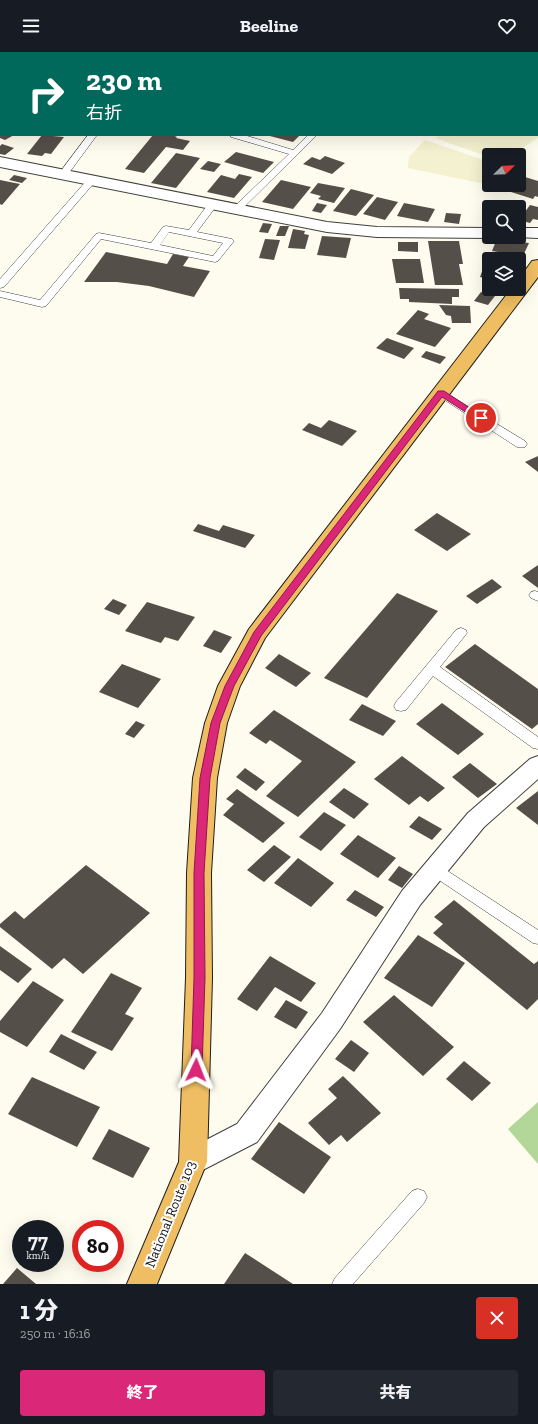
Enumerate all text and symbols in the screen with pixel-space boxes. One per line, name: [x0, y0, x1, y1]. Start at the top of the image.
icon: menu: [20, 15, 42, 37]
text: Beeline: [240, 15, 298, 37]
icon: heart: [496, 15, 518, 37]
text: 230 m: [86, 64, 162, 97]
icon: right: [20, 68, 72, 120]
text: 右折: [86, 102, 122, 124]
north arrow: [482, 148, 526, 192]
map controls: [482, 148, 526, 296]
button: search: [482, 200, 526, 244]
button: layers: [482, 252, 526, 296]
pin: [464, 401, 498, 435]
icon: arrive: [470, 407, 492, 429]
position arrow: [175, 1049, 217, 1091]
street label: National Route 103: [141, 1158, 200, 1270]
speed limit sign: 80: [72, 1220, 124, 1272]
text: 77: [28, 1229, 48, 1253]
text: km/h: [27, 1250, 49, 1262]
text: 1 分: [20, 1296, 58, 1325]
button: close: [476, 1297, 518, 1339]
text: 250 m · 16:16: [20, 1326, 91, 1341]
button: 終了: [20, 1370, 265, 1416]
button: 共有: [273, 1370, 518, 1416]

